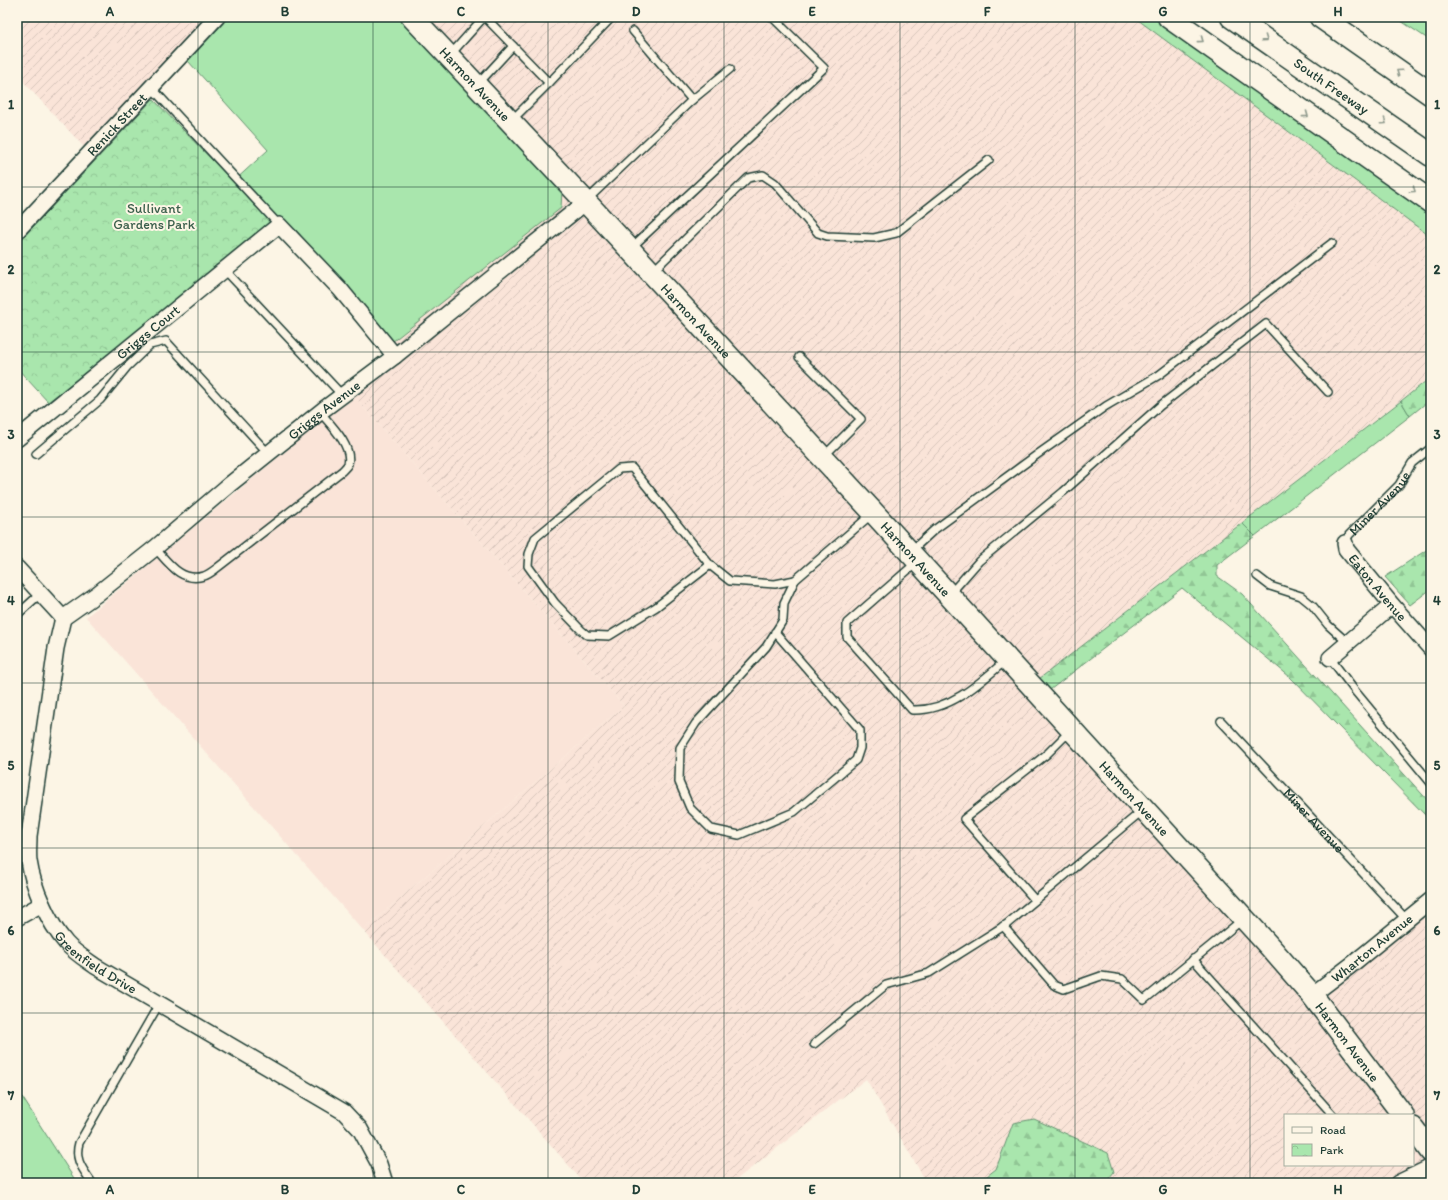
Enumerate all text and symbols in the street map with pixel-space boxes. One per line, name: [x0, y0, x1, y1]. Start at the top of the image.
text: A: [105, 4, 115, 19]
text: B: [281, 4, 290, 19]
text: C: [457, 4, 466, 19]
text: D: [632, 4, 641, 19]
text: E: [808, 4, 816, 19]
text: F: [984, 4, 991, 19]
text: G: [1159, 4, 1168, 19]
text: H: [1334, 4, 1343, 19]
one-way arrow: [1260, 34, 1267, 41]
one-way arrow: [1196, 35, 1203, 42]
street label: Harmon Avenue: [436, 43, 514, 125]
street label: South Freeway: [1291, 54, 1373, 118]
one-way arrow: [1396, 69, 1403, 77]
street label: Renick Street: [83, 89, 150, 160]
text: 1: [8, 97, 14, 112]
text: 1: [1434, 97, 1440, 112]
one-way arrow: [1302, 110, 1309, 117]
one-way arrow: [1379, 117, 1386, 124]
one-way arrow: [1409, 185, 1416, 193]
park label: Sullivant Gardens Park: [113, 200, 196, 233]
text: 2: [8, 262, 15, 277]
text: 2: [1434, 262, 1441, 277]
street label: Harmon Avenue: [657, 280, 735, 362]
street label: Griggs Court: [113, 301, 183, 363]
street label: Griggs Avenue: [284, 376, 364, 443]
text: 3: [7, 427, 15, 442]
text: 3: [1433, 427, 1441, 442]
street label: Miner Avenue: [1345, 468, 1414, 539]
street label: Harmon Avenue: [877, 518, 955, 600]
street label: Eaton Avenue: [1345, 550, 1411, 625]
text: 4: [7, 593, 15, 608]
text: 4: [1433, 593, 1441, 608]
street label: Harmon Avenue: [1096, 757, 1173, 840]
text: 5: [8, 758, 15, 773]
text: 5: [1434, 758, 1441, 773]
street label: Miner Avenue: [1280, 785, 1348, 856]
street label: Wharton Avenue: [1327, 910, 1416, 986]
text: 6: [8, 923, 15, 938]
text: 6: [1434, 923, 1441, 938]
street label: Greenfield Drive: [51, 927, 140, 997]
street label: Harmon Avenue: [1312, 999, 1384, 1086]
text: 7: [7, 1088, 15, 1103]
text: 7: [1433, 1088, 1441, 1103]
legend: [1284, 1114, 1414, 1166]
text: Road: [1320, 1123, 1346, 1137]
text: Park: [1320, 1143, 1344, 1157]
text: A: [105, 1182, 115, 1197]
text: B: [281, 1182, 290, 1197]
text: C: [457, 1182, 466, 1197]
text: D: [632, 1182, 641, 1197]
text: E: [808, 1182, 816, 1197]
text: F: [984, 1182, 991, 1197]
text: G: [1159, 1182, 1168, 1197]
text: H: [1334, 1182, 1343, 1197]

